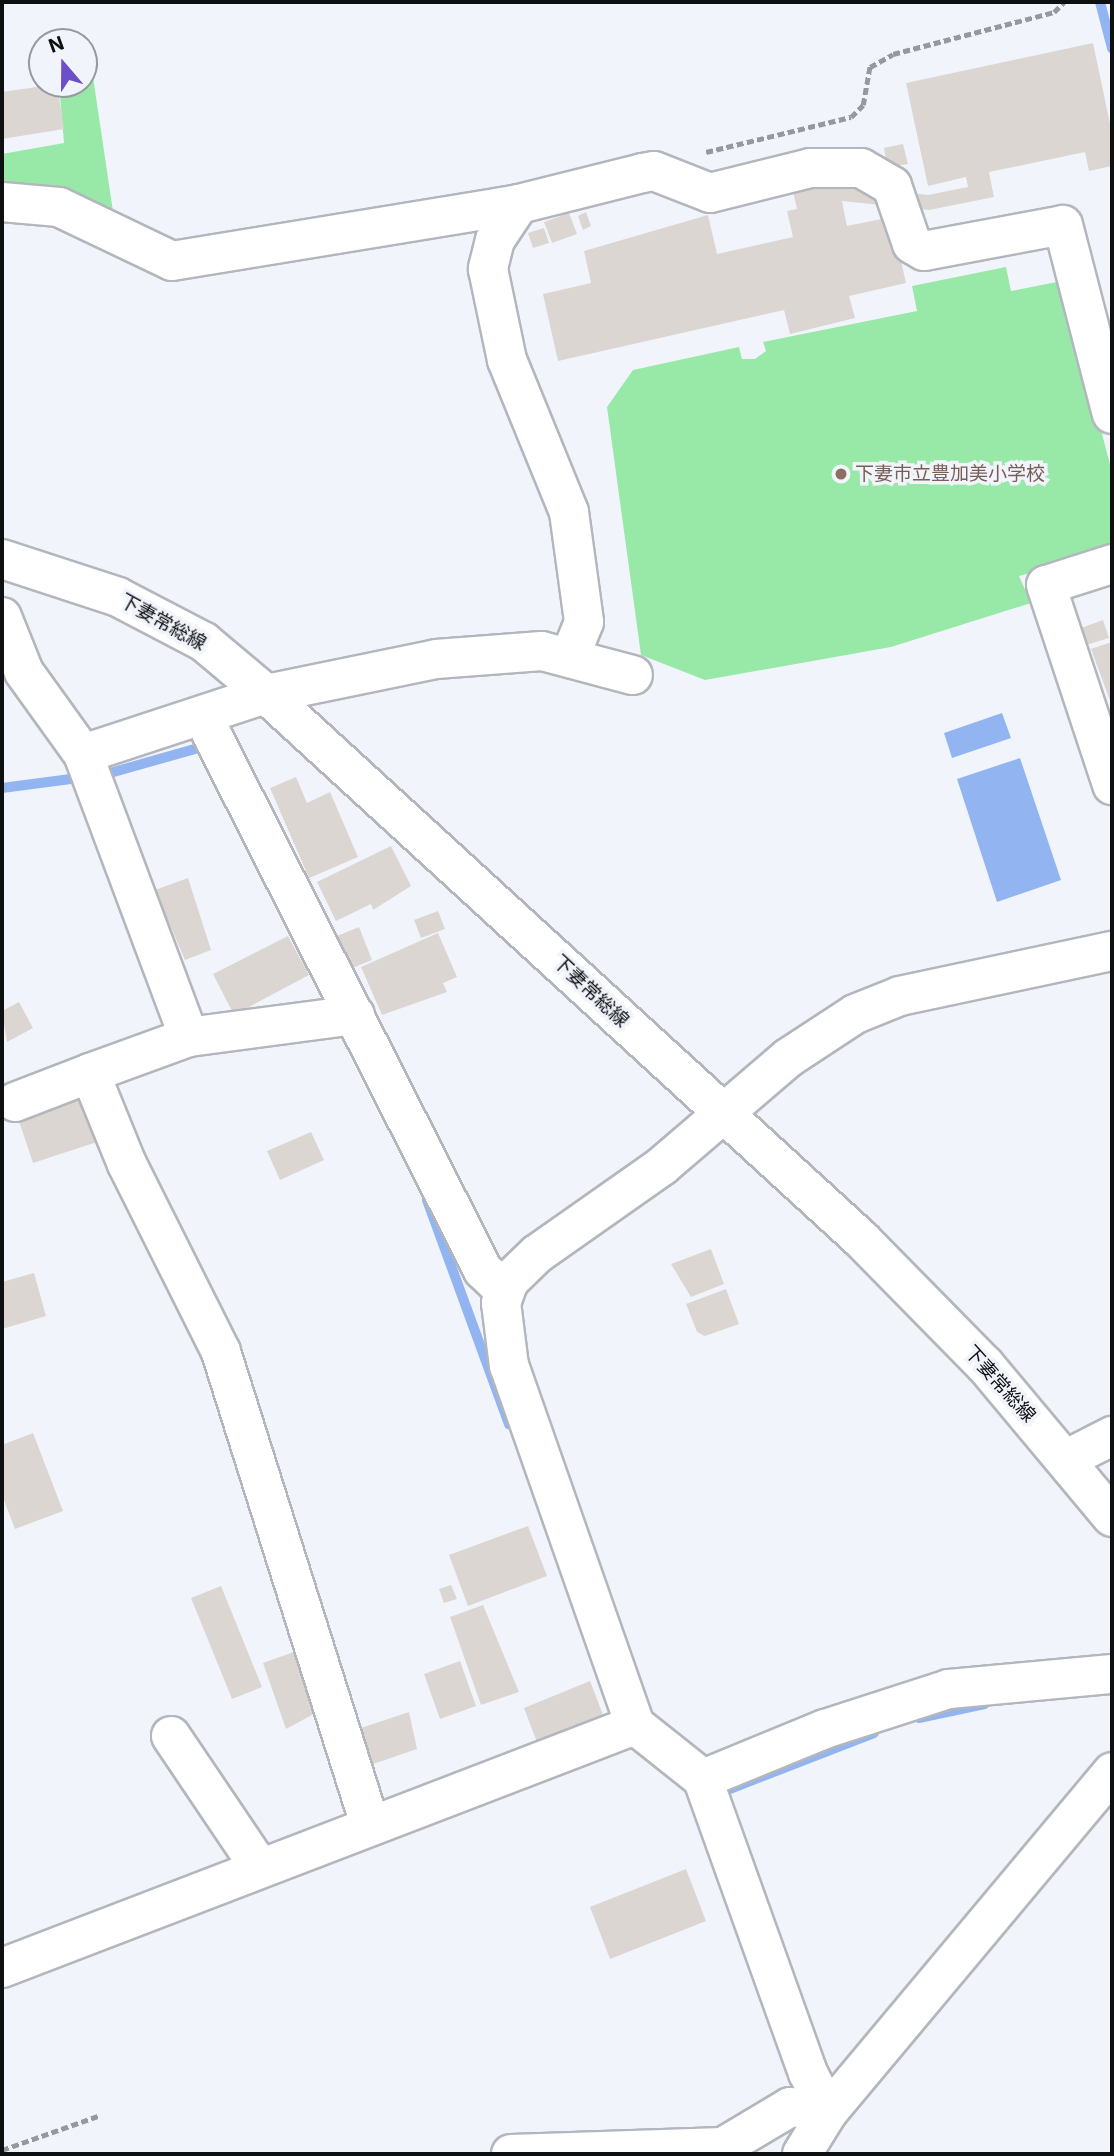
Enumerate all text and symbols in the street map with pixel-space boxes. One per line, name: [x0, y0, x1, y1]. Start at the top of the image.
north arrow: [28, 28, 98, 98]
text: N: [46, 31, 67, 58]
place label: 下妻市立豊加美小学校: [855, 463, 1045, 485]
marker: 下妻市立豊加美小学校: [833, 466, 849, 482]
street label: 下妻常総線: [116, 589, 210, 655]
street label: 下妻常総線: [548, 950, 634, 1032]
street label: 下妻常総線: [960, 1341, 1040, 1427]

